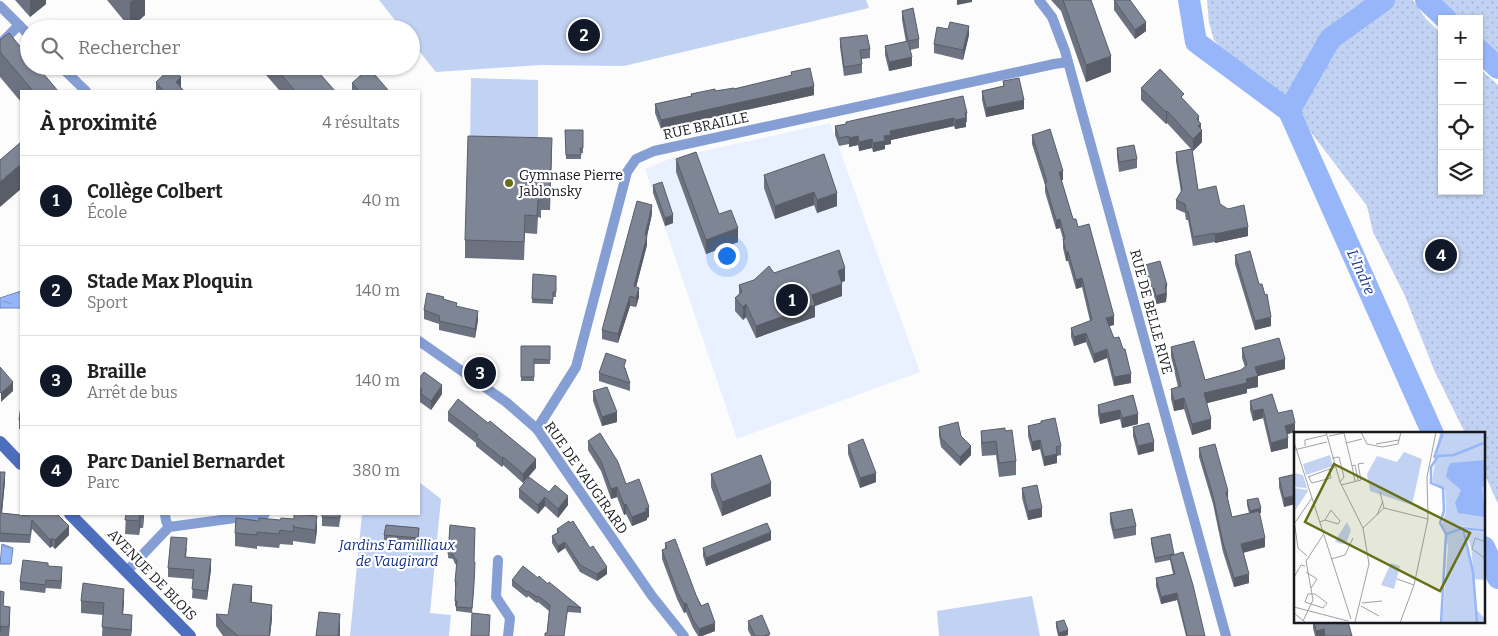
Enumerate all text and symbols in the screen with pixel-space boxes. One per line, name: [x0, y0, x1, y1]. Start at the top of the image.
map controls: [1438, 15, 1483, 195]
button: +: [1438, 15, 1483, 60]
pin: 2: [568, 16, 600, 54]
search box: [20, 20, 420, 75]
icon: search: [38, 34, 66, 62]
text: Rechercher: [78, 36, 180, 59]
button: −: [1438, 60, 1483, 105]
button: locate: [1438, 105, 1483, 150]
street label: RUE BRAILLE: [662, 109, 750, 143]
text: À proximité: [40, 110, 157, 136]
text: 4 résultats: [322, 113, 400, 132]
button: layers: [1438, 150, 1483, 195]
place label: Gymnase Pierre Jablonsky: [518, 167, 623, 200]
marker: Gymnase Pierre Jablonsky: [503, 177, 515, 189]
text: Collège Colbert: [87, 180, 223, 203]
text: 1: [53, 191, 59, 210]
text: 40 m: [362, 191, 400, 210]
text: École: [87, 203, 127, 222]
pin: 4: [1425, 236, 1457, 274]
your location: [714, 243, 740, 269]
water label: L'Indre: [1343, 246, 1379, 298]
street label: RUE DE BELLE RIVE: [1126, 248, 1176, 376]
text: Stade Max Ploquin: [87, 270, 253, 293]
text: 2: [51, 281, 61, 300]
text: 140 m: [355, 281, 400, 300]
pin: 1: [776, 281, 808, 319]
text: Sport: [87, 293, 128, 312]
pin: 3: [464, 354, 496, 392]
text: Braille: [87, 360, 146, 383]
text: 3: [51, 371, 61, 390]
text: 140 m: [355, 371, 400, 390]
text: Arrêt de bus: [87, 383, 178, 402]
street label: RUE DE VAUGIRARD: [541, 418, 631, 538]
inset map: [1294, 432, 1486, 624]
text: Parc Daniel Bernardet: [87, 450, 285, 473]
text: 4: [51, 461, 61, 480]
text: 380 m: [353, 461, 400, 480]
text: Parc: [87, 473, 120, 492]
street label: AVENUE DE BLOIS: [104, 526, 200, 624]
park label: Jardins Familliaux de Vaugirard: [337, 537, 455, 570]

